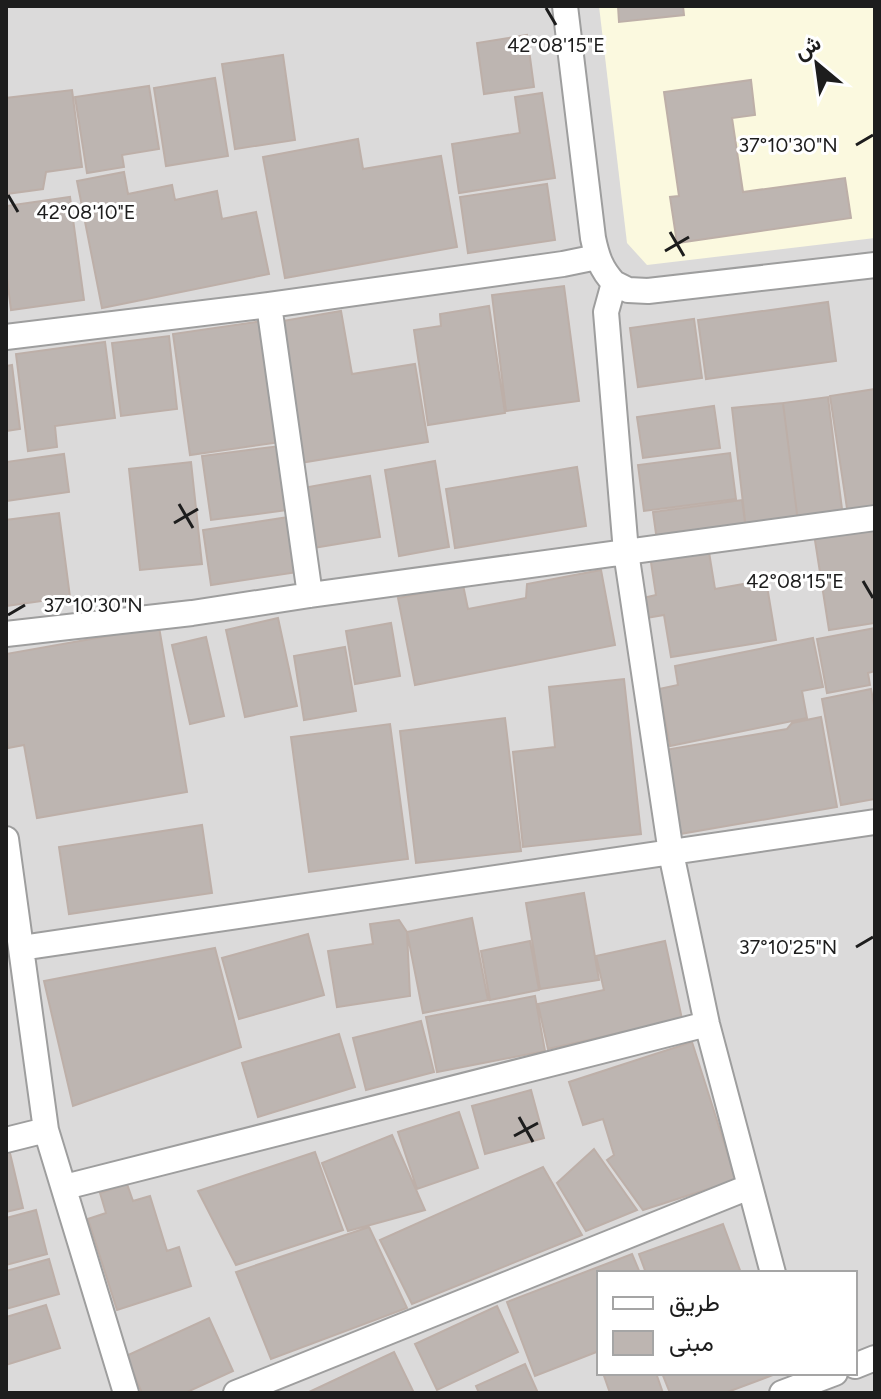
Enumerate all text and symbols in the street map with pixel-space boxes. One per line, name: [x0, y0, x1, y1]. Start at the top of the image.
north arrow: [777, 24, 857, 104]
text: ش: [789, 29, 826, 65]
text: 42°08'15"E: [507, 33, 605, 57]
text: 37°10'30"N: [738, 133, 838, 157]
text: 42°08'10"E: [36, 200, 136, 224]
text: 42°08'15"E: [746, 569, 844, 593]
text: 37°10'30"N: [43, 593, 143, 617]
text: 37°10'25"N: [739, 935, 837, 959]
legend: [597, 1271, 857, 1375]
text: طريق: [669, 1288, 720, 1318]
text: مبنى: [669, 1328, 714, 1357]

